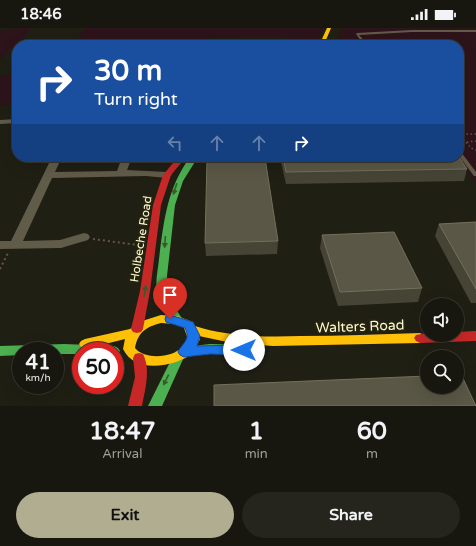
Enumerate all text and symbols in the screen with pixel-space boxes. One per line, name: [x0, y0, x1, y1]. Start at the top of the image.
text: 18:46: [20, 5, 62, 23]
text: 30 m: [94, 54, 162, 88]
icon: right: [28, 56, 80, 108]
text: Turn right: [94, 88, 178, 110]
icon: left: [164, 132, 186, 154]
icon: ahead: [206, 132, 228, 154]
icon: ahead: [248, 132, 270, 154]
icon: right: [290, 132, 312, 154]
one-way arrow: [172, 184, 178, 196]
street label: Holbeche Road: [127, 195, 155, 283]
one-way arrow: [162, 236, 169, 248]
pin: [153, 278, 187, 319]
icon: arrive: [159, 284, 181, 306]
one-way arrow: [142, 285, 148, 297]
map controls: [420, 298, 464, 394]
button: sound: [420, 298, 464, 342]
street label: Walters Road: [315, 316, 405, 337]
position arrow: [223, 329, 265, 371]
speed limit sign: 50: [72, 342, 124, 394]
button: search: [420, 350, 464, 394]
text: 41: [25, 351, 51, 375]
text: km/h: [25, 372, 51, 384]
one-way arrow: [163, 375, 169, 386]
text: 18:47: [89, 417, 156, 446]
text: 1: [249, 417, 264, 446]
text: 60: [357, 417, 387, 446]
text: Arrival: [102, 446, 142, 462]
text: min: [245, 446, 268, 462]
text: m: [366, 446, 378, 462]
button: Exit: [16, 492, 234, 538]
button: Share: [242, 492, 460, 538]

